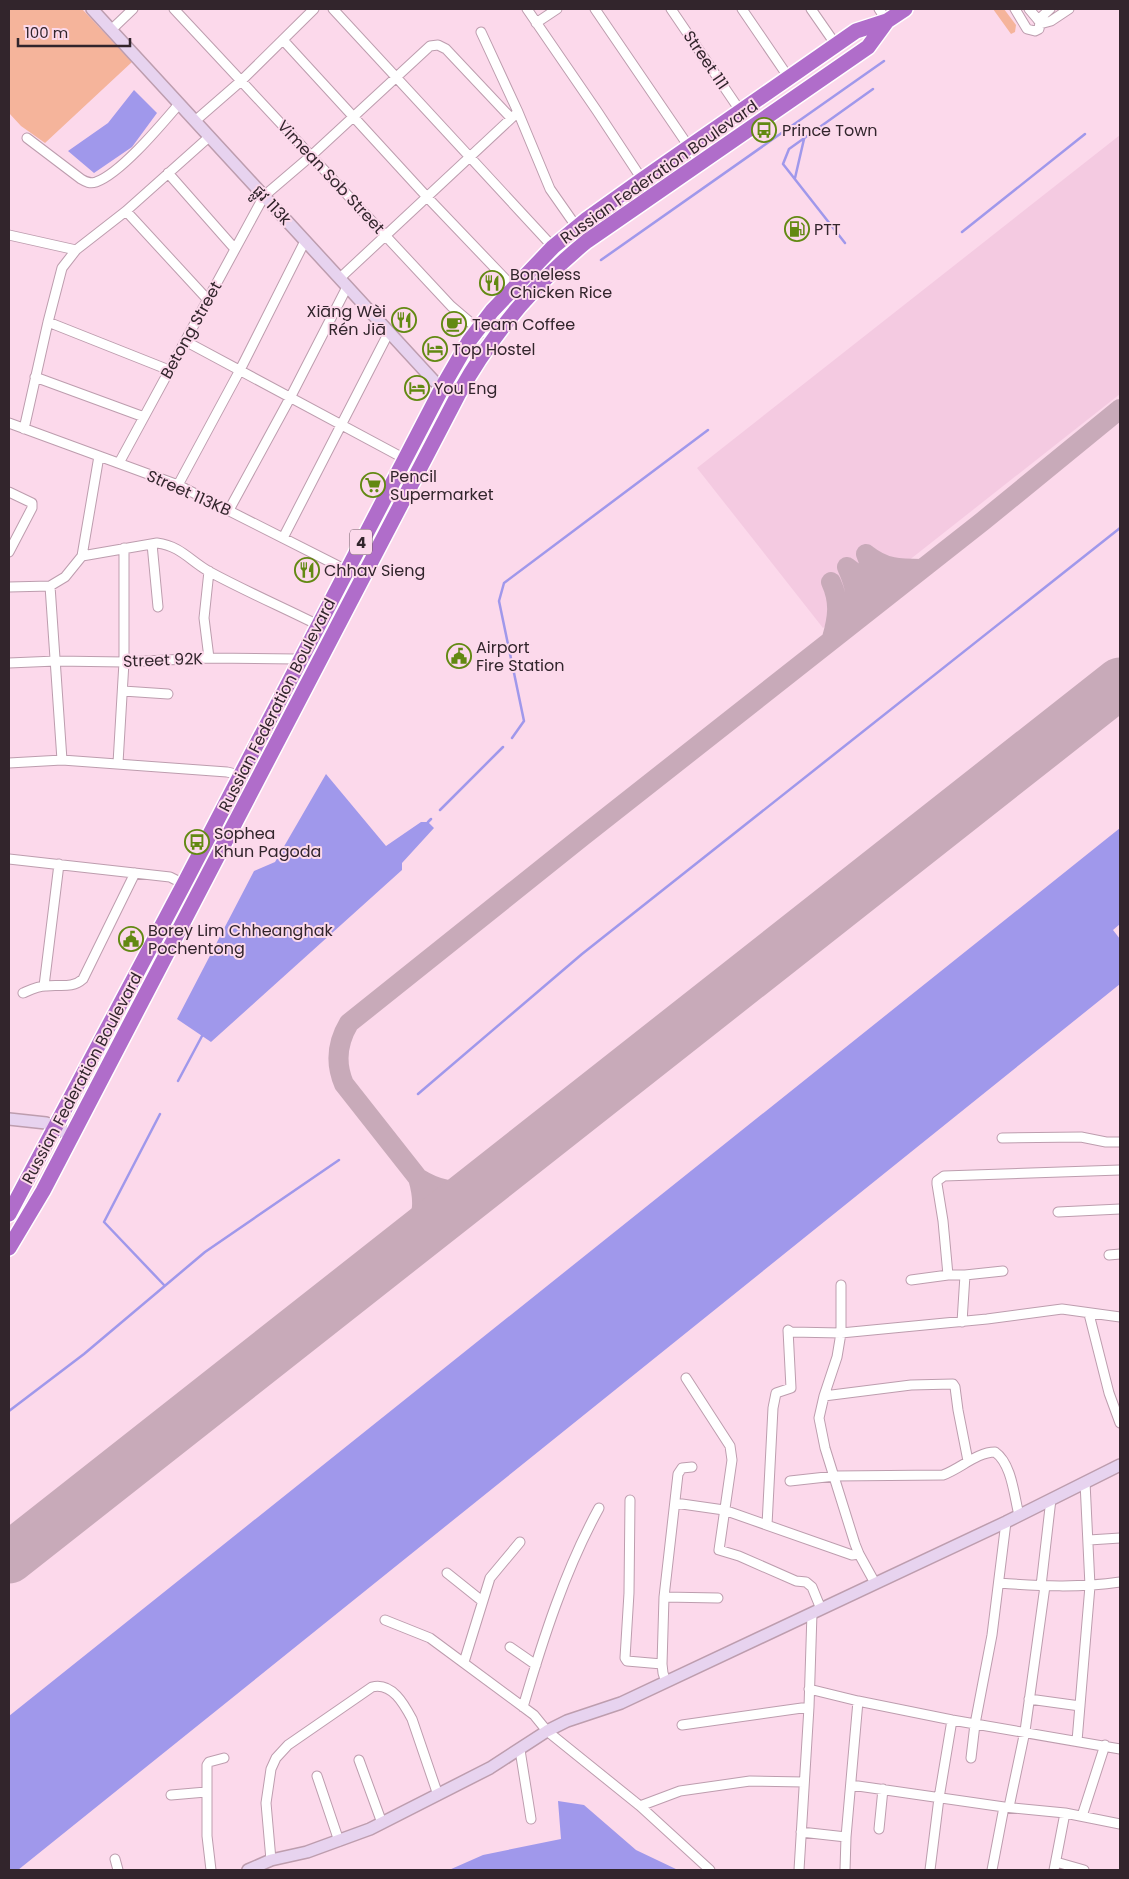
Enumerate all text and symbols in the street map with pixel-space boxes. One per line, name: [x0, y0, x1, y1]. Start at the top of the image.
scale bar: [18, 15, 130, 47]
text: 100 m: [25, 22, 68, 43]
street label: Street 111: [678, 26, 734, 94]
street label: Russian Federation Boulevard: [555, 95, 763, 249]
street label: Vimean Sob Street: [272, 115, 390, 239]
bus stop icon: Prince Town: [751, 117, 777, 143]
place label: Prince Town: [782, 119, 878, 142]
street label: ផ្លូវ 113k: [245, 180, 297, 233]
fuel station icon: PTT: [784, 216, 810, 242]
place label: PTT: [814, 218, 841, 241]
place label: Boneless Chicken Rice: [510, 263, 612, 304]
restaurant icon: Boneless Chicken Rice: [479, 270, 505, 296]
street label: Betong Street: [155, 277, 227, 383]
place label: Xiāng Wèi Rén Jiā: [307, 300, 386, 341]
restaurant icon: Xiāng Wèi Rén Jiā: [391, 307, 417, 333]
cafe icon: Team Coffee: [441, 311, 467, 337]
place label: Team Coffee: [472, 313, 575, 336]
hotel icon: Top Hostel: [422, 336, 448, 362]
place label: Top Hostel: [452, 338, 535, 361]
hotel icon: You Eng: [404, 375, 430, 401]
place label: You Eng: [434, 377, 497, 400]
street label: Street 113KB: [143, 464, 235, 522]
place label: Pencil Supermarket: [390, 465, 494, 506]
supermarket icon: Pencil Supermarket: [360, 472, 386, 498]
road number: 4: [350, 530, 372, 554]
restaurant icon: Chhav Sieng: [294, 557, 320, 583]
place label: Chhav Sieng: [324, 559, 425, 582]
street label: Russian Federation Boulevard: [213, 594, 341, 816]
place label: Airport Fire Station: [476, 636, 564, 677]
public building icon: Airport Fire Station: [446, 643, 472, 669]
street label: Street 92K: [123, 647, 204, 673]
place label: Sophea Khun Pagoda: [214, 822, 321, 863]
bus stop icon: Sophea Khun Pagoda: [184, 829, 210, 855]
place label: Borey Lim Chheanghak Pochentong: [148, 919, 333, 960]
public building icon: Borey Lim Chheanghak Pochentong: [118, 926, 144, 952]
street label: Russian Federation Boulevard: [16, 968, 148, 1188]

